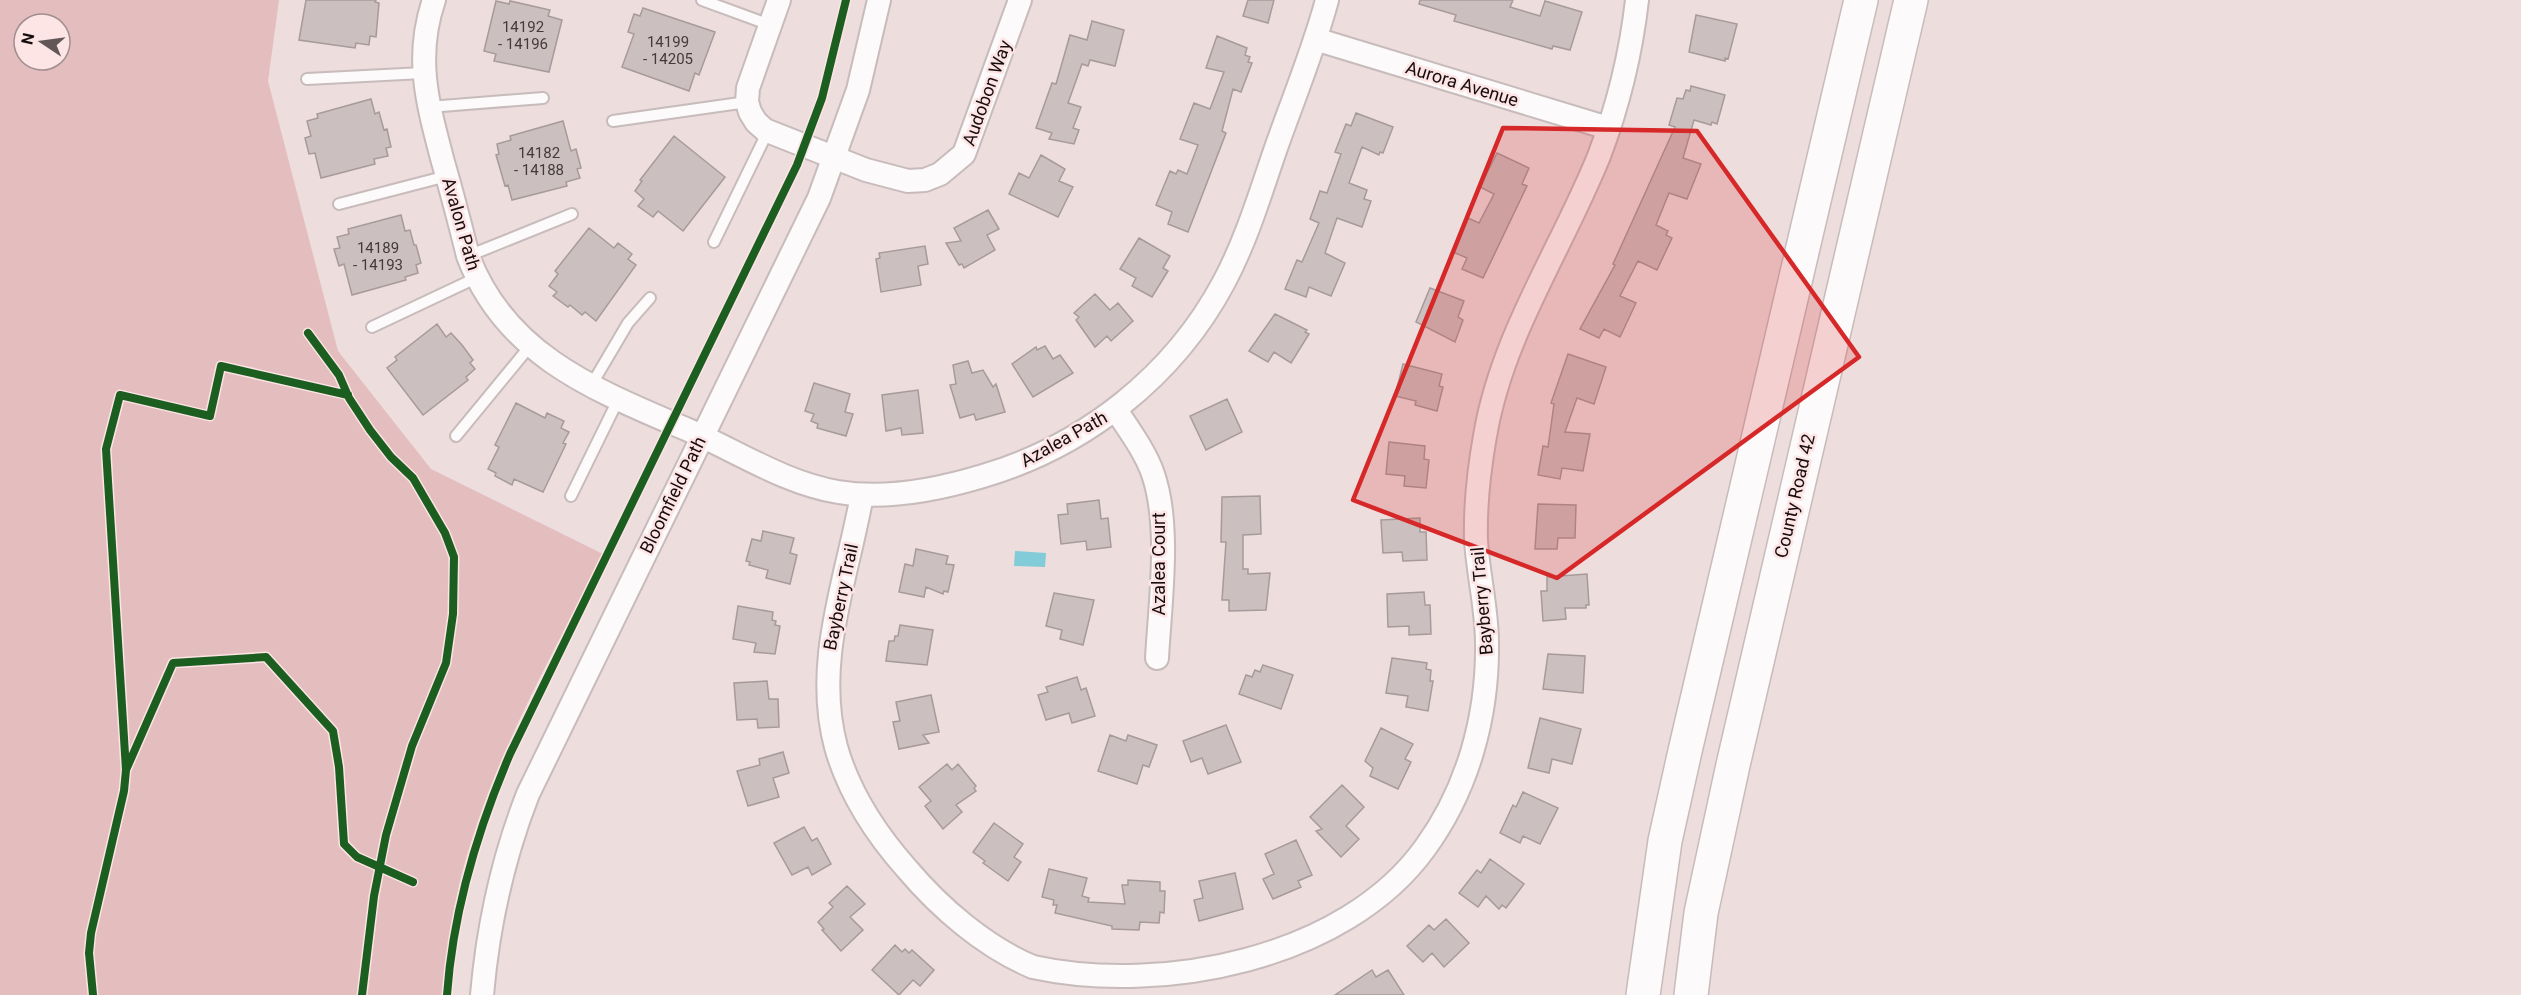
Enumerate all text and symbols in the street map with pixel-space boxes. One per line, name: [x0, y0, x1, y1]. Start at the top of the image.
north arrow: [12, 12, 72, 72]
house number: 14192 - 14196: [498, 18, 548, 53]
text: N: [17, 31, 38, 46]
house number: 14199 - 14205: [643, 33, 693, 68]
street label: Audobon Way: [958, 37, 1015, 148]
street label: Aurora Avenue: [1403, 56, 1521, 111]
house number: 14182 - 14188: [514, 144, 564, 179]
street label: Avalon Path: [438, 175, 485, 273]
house number: 14189 - 14193: [353, 239, 403, 274]
street label: Azalea Path: [1017, 406, 1111, 471]
street label: County Road 42: [1770, 432, 1819, 560]
street label: Bloomfield Path: [635, 433, 710, 557]
street label: Azalea Court: [1148, 512, 1169, 616]
street label: Bayberry Trail: [819, 542, 862, 652]
street label: Bayberry Trail: [1466, 546, 1497, 656]

